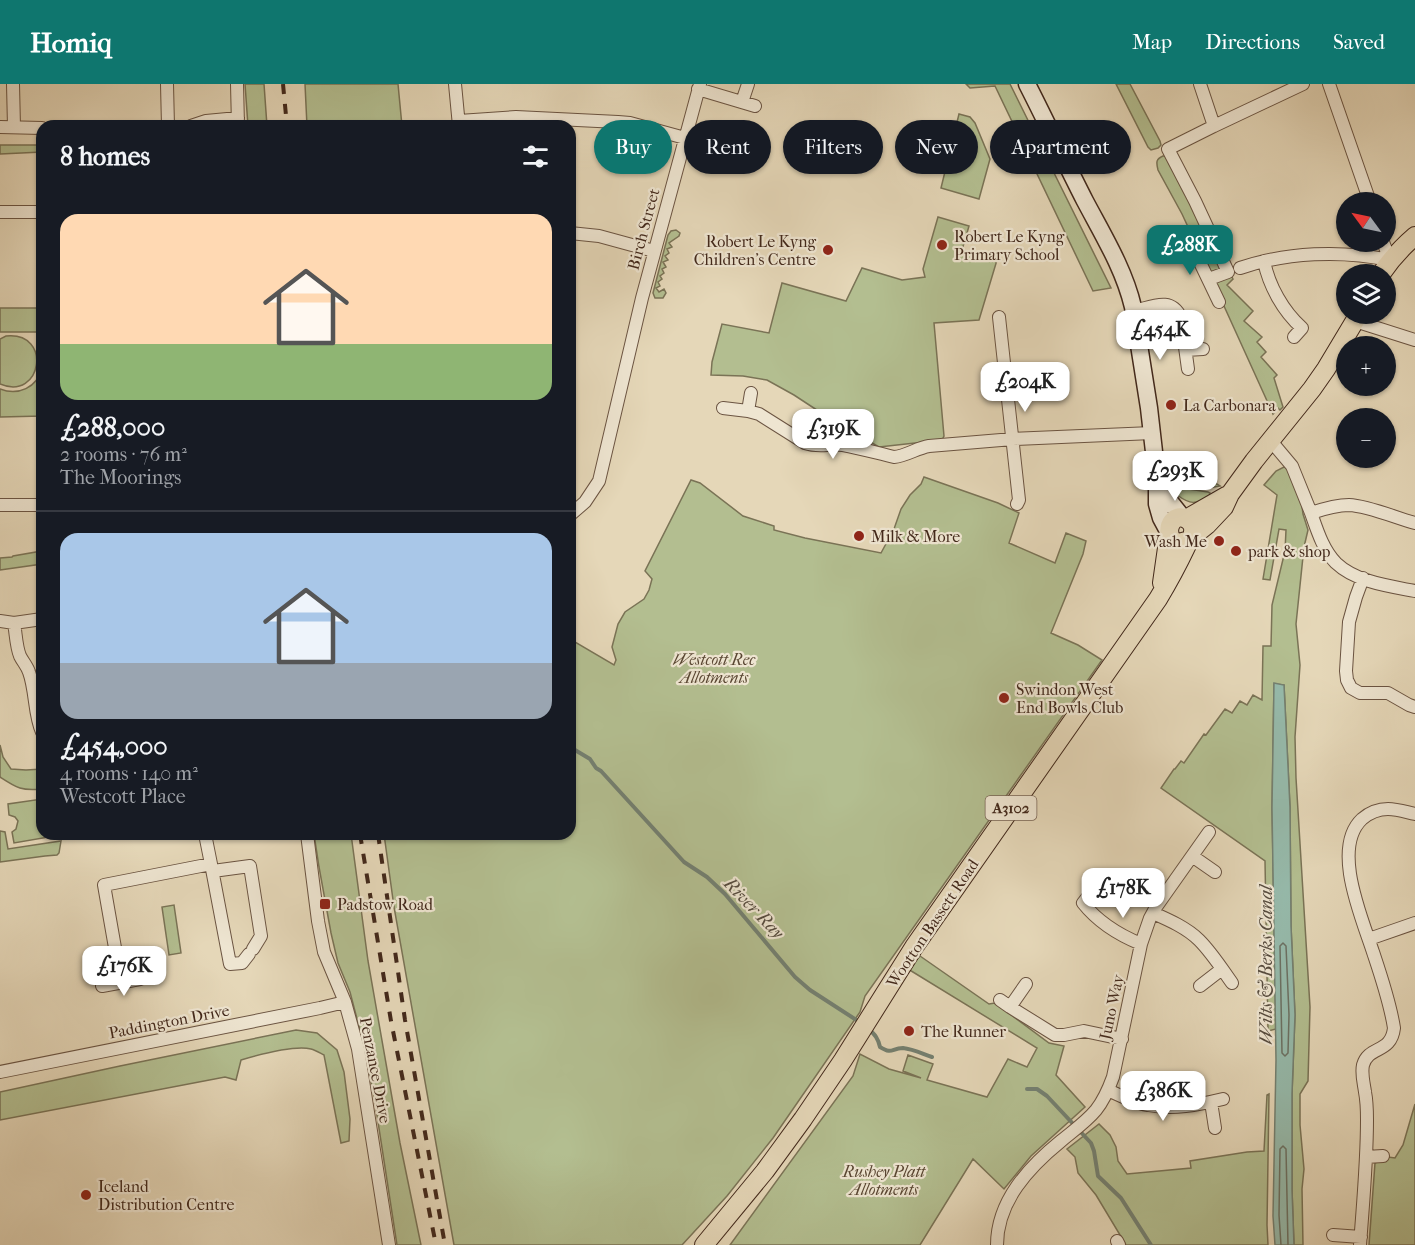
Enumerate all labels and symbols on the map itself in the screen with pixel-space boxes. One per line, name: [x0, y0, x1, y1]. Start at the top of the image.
street label: Birch Street: [623, 186, 664, 272]
north arrow: [1336, 192, 1396, 252]
pin: £288K: [1148, 225, 1232, 276]
place label: Robert Le Kyng Primary School: [954, 227, 1065, 264]
place label: Robert Le Kyng Children's Centre: [694, 232, 816, 269]
marker: Robert Le Kyng Primary School: [935, 238, 949, 252]
marker: Robert Le Kyng Children's Centre: [821, 243, 835, 257]
pin: £454K: [1118, 310, 1202, 361]
pin: £204K: [983, 362, 1067, 413]
place label: La Carbonara: [1183, 396, 1276, 415]
marker: La Carbonara: [1164, 398, 1178, 412]
pin: £319K: [791, 409, 875, 460]
pin: £293K: [1133, 451, 1217, 502]
place label: Milk & More: [871, 527, 960, 546]
marker: Milk & More: [852, 529, 866, 543]
place label: Wash Me: [1143, 532, 1207, 551]
marker: Wash Me: [1212, 534, 1226, 548]
place label: park & shop: [1247, 542, 1331, 561]
marker: park & shop: [1229, 544, 1243, 558]
park label: Westcott Rec Allotments: [673, 650, 756, 687]
place label: Swindon West End Bowls Club: [1016, 680, 1123, 717]
marker: Swindon West End Bowls Club: [997, 691, 1011, 705]
road number: A3102: [986, 796, 1036, 820]
street label: Wootton Bassett Road: [882, 855, 983, 992]
pin: £178K: [1081, 868, 1165, 919]
water label: River Ray: [719, 873, 788, 944]
water label: Wilts & Berks Canal: [1256, 883, 1277, 1044]
place label: Padstow Road: [337, 895, 433, 914]
marker: Padstow Road: [318, 897, 332, 911]
pin: £176K: [82, 946, 166, 997]
street label: Juno Way: [1095, 972, 1128, 1043]
street label: Paddington Drive: [107, 1000, 231, 1043]
street label: Penzance Drive: [356, 1015, 395, 1125]
place label: The Runner: [921, 1022, 1006, 1041]
marker: The Runner: [902, 1024, 916, 1038]
pin: £386K: [1121, 1071, 1205, 1122]
park label: Rushey Platt Allotments: [842, 1162, 926, 1199]
place label: Iceland Distribution Centre: [98, 1177, 235, 1214]
marker: Iceland Distribution Centre: [79, 1188, 93, 1202]

